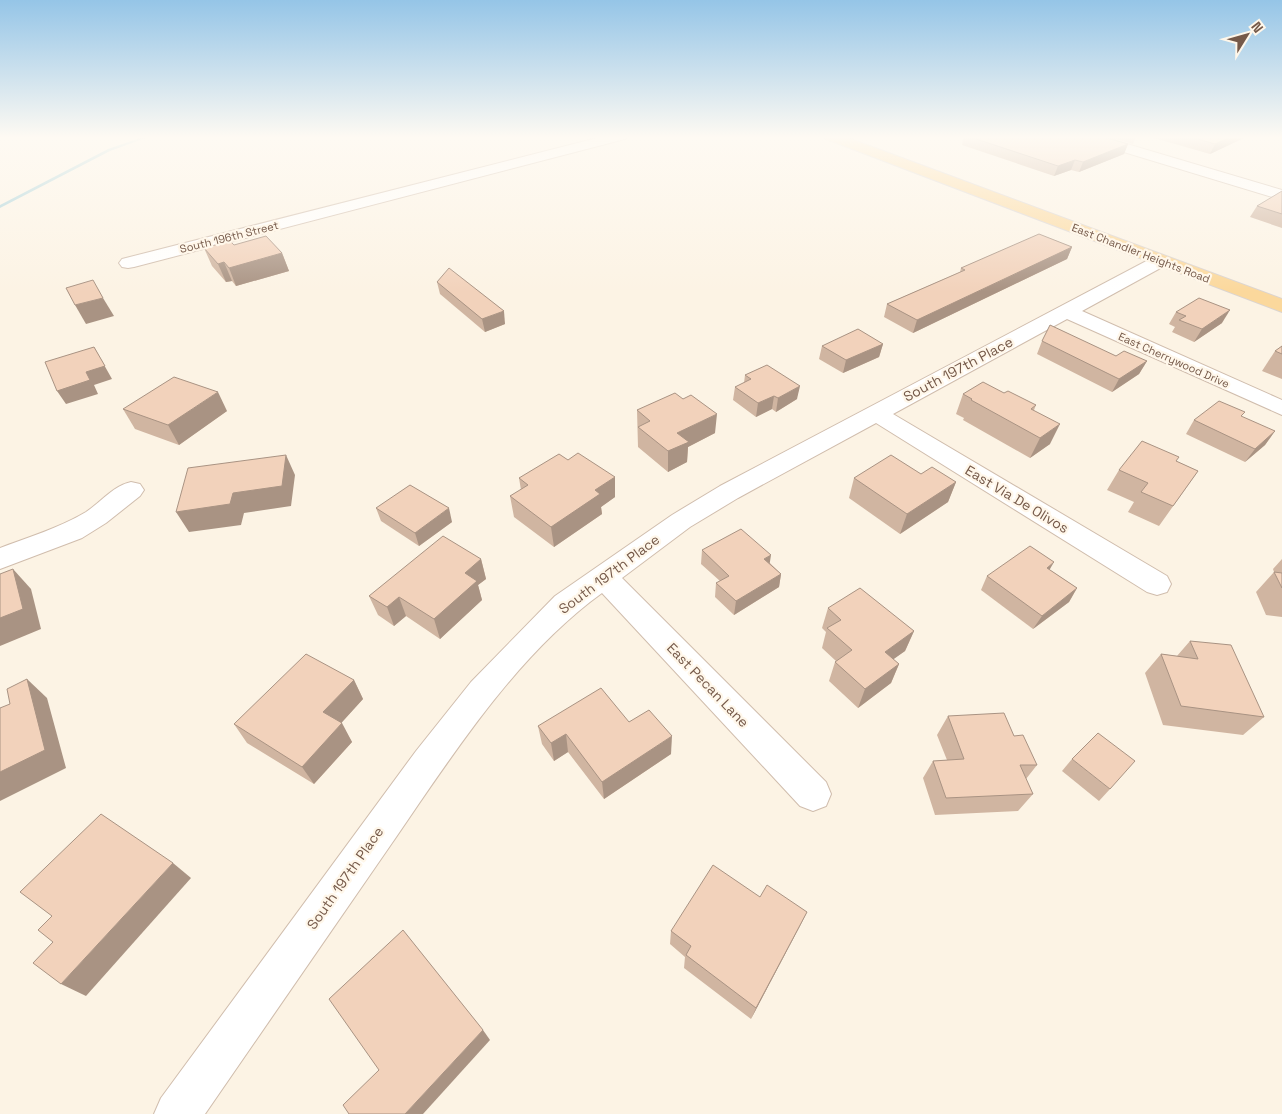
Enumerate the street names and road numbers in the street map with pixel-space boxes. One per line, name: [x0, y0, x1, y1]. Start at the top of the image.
street label: South 196th Street: [178, 218, 280, 256]
street label: East Chandler Heights Road: [1070, 220, 1212, 286]
street label: East Cherrywood Drive: [1116, 329, 1232, 391]
street label: South 197th Place: [900, 333, 1016, 405]
street label: East Via De Olivos: [962, 461, 1072, 537]
street label: South 197th Place: [555, 530, 663, 618]
street label: East Pecan Lane: [663, 639, 753, 731]
street label: South 197th Place: [303, 823, 387, 933]

